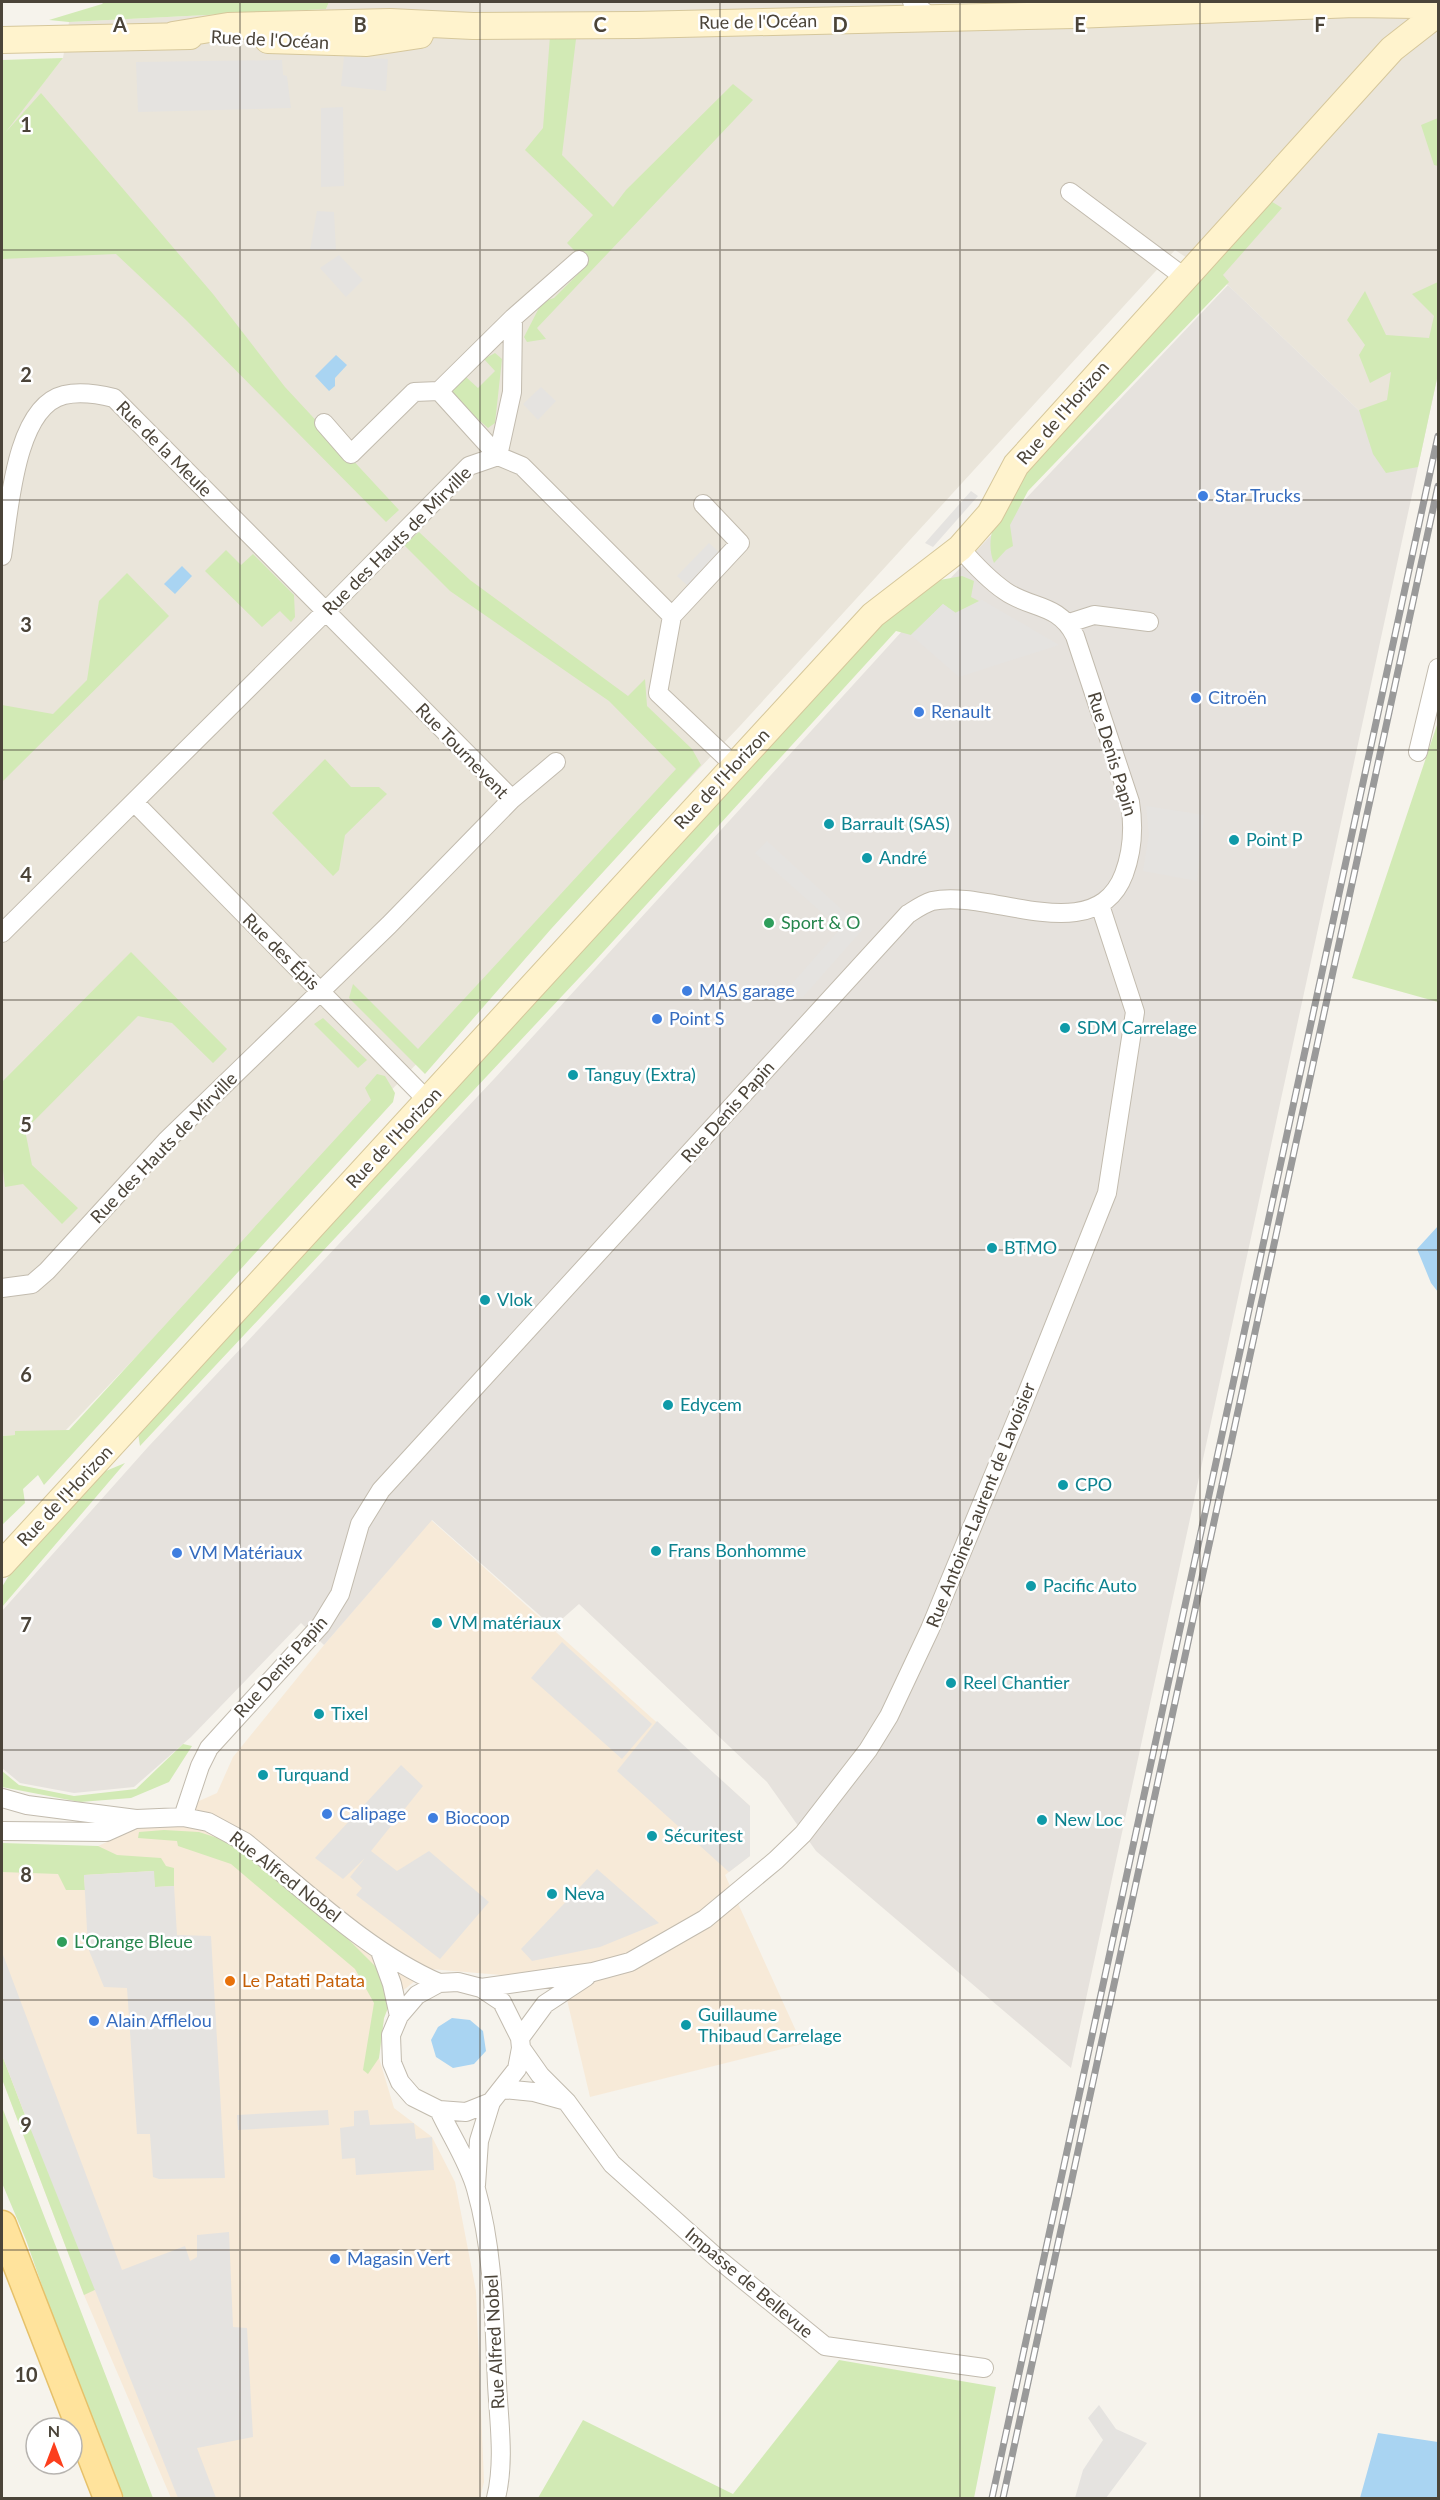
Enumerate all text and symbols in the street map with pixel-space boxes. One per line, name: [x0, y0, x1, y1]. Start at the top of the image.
street label: Rue de l'Océan: [699, 9, 817, 33]
text: A: [112, 12, 127, 36]
text: B: [353, 12, 367, 36]
text: C: [593, 12, 607, 36]
text: D: [832, 12, 848, 36]
text: E: [1074, 12, 1086, 36]
text: F: [1314, 12, 1326, 36]
street label: Rue de l'Océan: [210, 25, 330, 53]
text: 1: [20, 112, 32, 136]
street label: Rue de l'Horizon: [1011, 356, 1113, 469]
text: 2: [20, 362, 32, 386]
street label: Rue de la Meule: [112, 396, 217, 501]
street label: Rue des Hauts de Mirville: [317, 461, 475, 619]
place label: Star Trucks: [1215, 484, 1301, 506]
marker: Star Trucks: [1196, 489, 1210, 503]
text: 3: [20, 612, 32, 636]
place label: Citroën: [1208, 686, 1267, 708]
street label: Rue Denis Papin: [1084, 689, 1142, 819]
marker: Citroën: [1189, 691, 1203, 705]
street label: Rue Tournevent: [412, 698, 514, 803]
place label: Renault: [931, 700, 991, 722]
marker: Renault: [912, 705, 926, 719]
street label: Rue de l'Horizon: [669, 723, 774, 833]
place label: Barrault (SAS): [841, 812, 950, 834]
marker: Barrault (SAS): [822, 817, 836, 831]
place label: Point P: [1246, 828, 1303, 850]
marker: Point P: [1227, 833, 1241, 847]
place label: André: [879, 846, 927, 868]
marker: André: [860, 851, 874, 865]
text: 4: [20, 862, 32, 886]
street label: Rue des Épis: [239, 908, 325, 994]
place label: Sport & O: [781, 911, 860, 933]
marker: Sport & O: [762, 916, 776, 930]
place label: MAS garage: [699, 979, 795, 1001]
marker: MAS garage: [680, 984, 694, 998]
place label: Point S: [669, 1007, 725, 1029]
marker: Point S: [650, 1012, 664, 1026]
place label: SDM Carrelage: [1077, 1016, 1197, 1038]
marker: SDM Carrelage: [1058, 1021, 1072, 1035]
street label: Rue Denis Papin: [676, 1056, 779, 1167]
place label: Tanguy (Extra): [585, 1063, 696, 1085]
street label: Rue des Hauts de Mirville: [85, 1067, 241, 1227]
marker: Tanguy (Extra): [566, 1068, 580, 1082]
street label: Rue de l'Horizon: [341, 1082, 446, 1192]
text: 5: [20, 1112, 32, 1136]
place label: BTMO: [1004, 1236, 1057, 1258]
marker: BTMO: [985, 1241, 999, 1255]
place label: Vlok: [497, 1288, 534, 1310]
marker: Vlok: [478, 1293, 492, 1307]
text: 6: [20, 1362, 32, 1386]
street label: Rue Antoine-Laurent de Lavoisier: [921, 1378, 1040, 1630]
place label: Edycem: [680, 1393, 742, 1415]
marker: Edycem: [661, 1398, 675, 1412]
street label: Rue de l'Horizon: [12, 1440, 117, 1550]
place label: CPO: [1075, 1473, 1112, 1495]
marker: CPO: [1056, 1478, 1070, 1492]
place label: Frans Bonhomme: [668, 1539, 806, 1561]
place label: VM Matériaux: [189, 1541, 303, 1563]
marker: Frans Bonhomme: [649, 1544, 663, 1558]
marker: VM Matériaux: [170, 1546, 184, 1560]
place label: Pacific Auto: [1043, 1574, 1137, 1596]
marker: Pacific Auto: [1024, 1579, 1038, 1593]
street label: Rue Denis Papin: [229, 1611, 332, 1722]
place label: VM matériaux: [449, 1611, 561, 1633]
text: 7: [20, 1612, 32, 1636]
marker: VM matériaux: [430, 1616, 444, 1630]
place label: Reel Chantier: [963, 1671, 1070, 1693]
marker: Reel Chantier: [944, 1676, 958, 1690]
place label: Tixel: [331, 1702, 368, 1724]
marker: Tixel: [312, 1707, 326, 1721]
place label: Turquand: [275, 1763, 349, 1785]
marker: Turquand: [256, 1768, 270, 1782]
place label: Calipage: [339, 1802, 406, 1824]
place label: Biocoop: [445, 1806, 510, 1828]
marker: Calipage: [320, 1807, 334, 1821]
place label: New Loc: [1054, 1808, 1123, 1830]
marker: Biocoop: [426, 1811, 440, 1825]
marker: New Loc: [1035, 1813, 1049, 1827]
place label: Sécuritest: [664, 1824, 743, 1846]
street label: Rue Alfred Nobel: [226, 1826, 346, 1926]
marker: Sécuritest: [645, 1829, 659, 1843]
text: 8: [20, 1862, 32, 1886]
place label: Neva: [564, 1882, 605, 1904]
marker: Neva: [545, 1887, 559, 1901]
place label: L'Orange Bleue: [74, 1930, 193, 1952]
marker: L'Orange Bleue: [55, 1935, 69, 1949]
place label: Le Patati Patata: [242, 1969, 365, 1991]
marker: Le Patati Patata: [223, 1974, 237, 1988]
place label: Guillaume Thibaud Carrelage: [698, 2003, 842, 2046]
place label: Alain Afflelou: [106, 2009, 212, 2031]
marker: Alain Afflelou: [87, 2014, 101, 2028]
marker: Guillaume Thibaud Carrelage: [679, 2018, 693, 2032]
text: 9: [20, 2112, 32, 2136]
street label: Impasse de Bellevue: [681, 2222, 818, 2342]
place label: Magasin Vert: [347, 2247, 451, 2269]
marker: Magasin Vert: [328, 2252, 342, 2266]
street label: Rue Alfred Nobel: [479, 2274, 509, 2410]
text: 10: [14, 2362, 38, 2386]
north arrow: [24, 2416, 84, 2476]
text: N: [48, 2421, 60, 2440]

